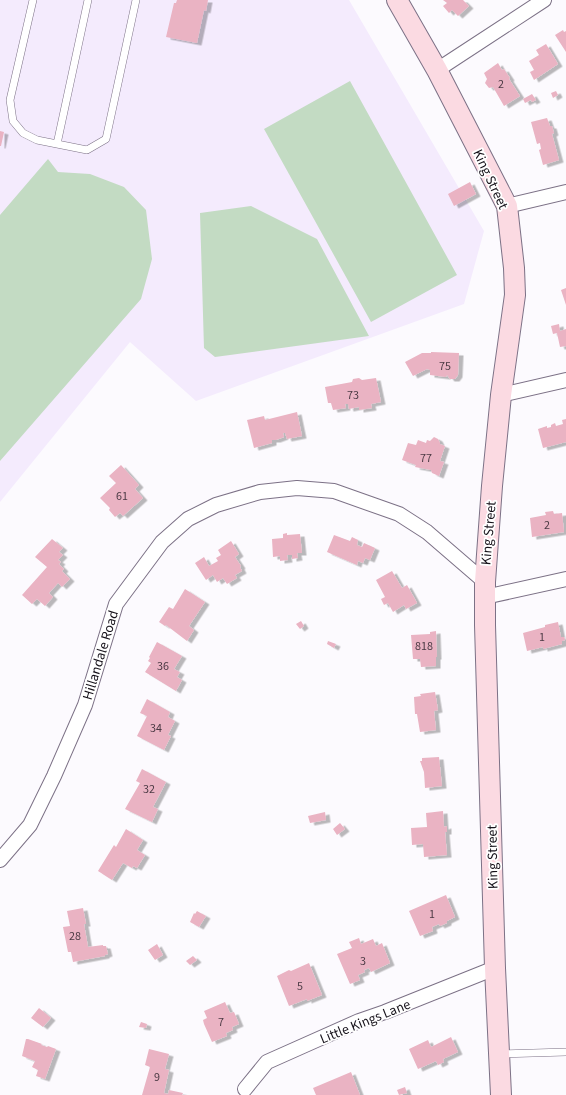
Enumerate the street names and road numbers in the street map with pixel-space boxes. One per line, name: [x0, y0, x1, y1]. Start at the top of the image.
street label: King Street: [467, 146, 513, 213]
street label: King Street: [476, 500, 502, 566]
street label: Hillandale Road: [78, 608, 124, 703]
street label: King Street: [482, 824, 504, 889]
street label: Little Kings Lane: [317, 995, 414, 1049]

